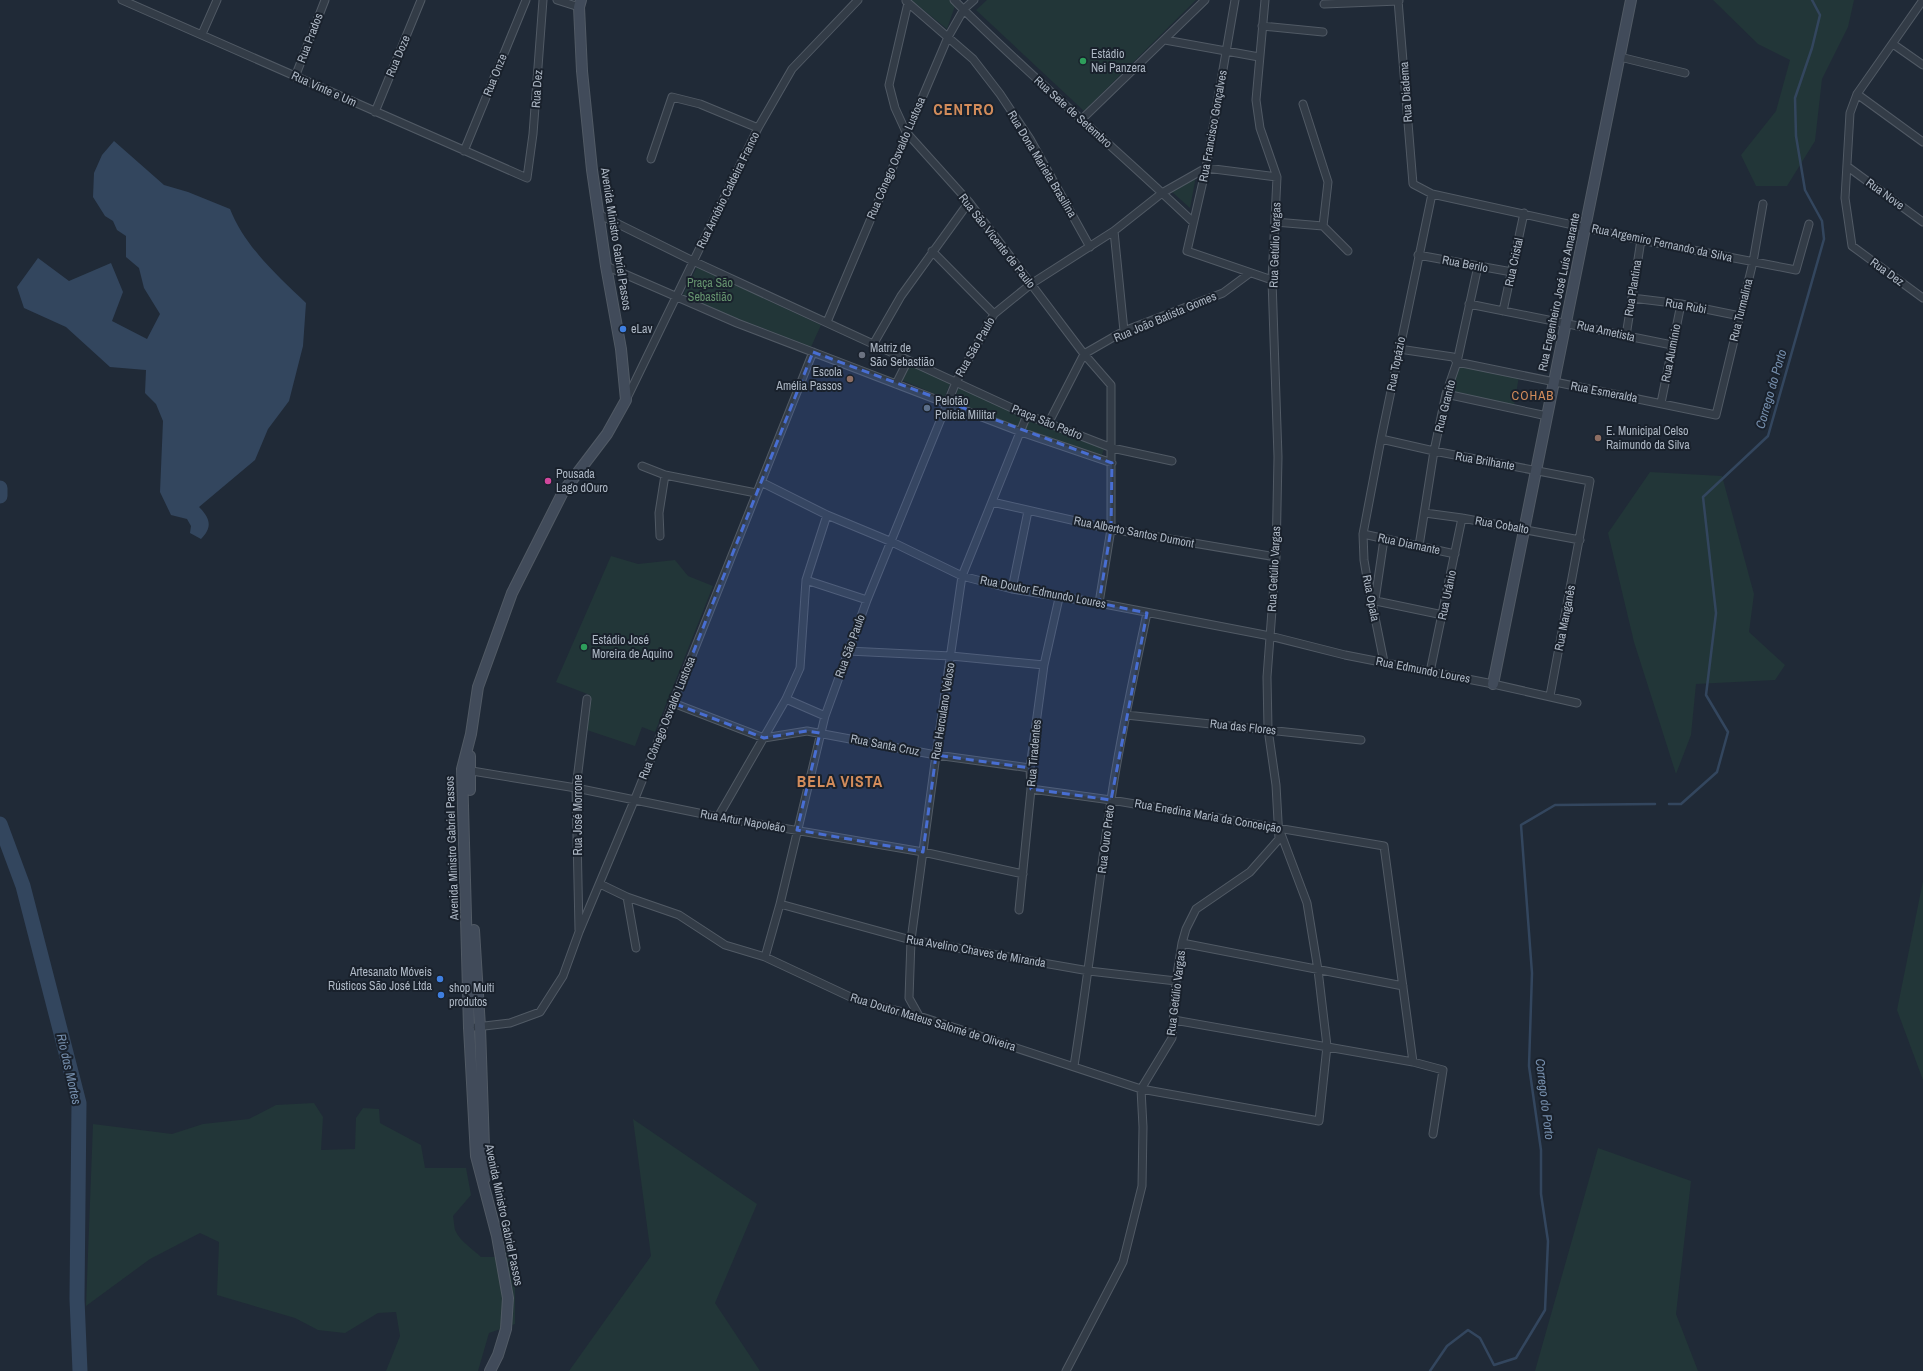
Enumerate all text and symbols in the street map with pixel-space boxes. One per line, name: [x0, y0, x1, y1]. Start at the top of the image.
street label: Rua Prados: [293, 11, 327, 65]
street label: Rua Doze: [382, 33, 414, 79]
place label: Estádio Nei Panzera: [1091, 46, 1146, 76]
street label: Rua Onze: [479, 51, 511, 99]
marker: Estádio Nei Panzera: [1078, 56, 1088, 66]
street label: Rua Diadema: [1396, 61, 1416, 123]
street label: Rua Vinte e Um: [289, 67, 359, 111]
street label: Rua Dez: [528, 69, 546, 109]
street label: Rua Francisco Gonçalves: [1195, 69, 1231, 183]
street label: Rua Sete de Setembro: [1030, 73, 1116, 151]
street label: Rua Cônego Osvaldo Lustosa: [863, 94, 929, 222]
district label: CENTRO: [933, 98, 995, 120]
street label: Rua Dona Marieta Brasilina: [1004, 108, 1081, 221]
street label: Rua Arnóbio Caldeira Franco: [693, 129, 763, 251]
street label: Avenida Ministro Gabriel Passos: [597, 166, 635, 312]
street label: Rua Nove: [1863, 175, 1907, 213]
street label: Rua São Vicente de Paulo: [955, 190, 1039, 292]
street label: Rua Getúlio Vargas: [1266, 202, 1284, 288]
street label: Rua Engenheiro José Luís Amarante: [1534, 211, 1584, 373]
street label: Rua Argemiro Fernando da Silva: [1590, 220, 1734, 266]
street label: Rua Cristal: [1501, 236, 1527, 288]
street label: Rua Berilo: [1441, 252, 1489, 276]
street label: Rua Dez: [1867, 254, 1907, 290]
street label: Rua Plantina: [1621, 258, 1645, 317]
park label: Praça São Sebastião: [687, 275, 733, 305]
street label: Rua Turmalina: [1725, 276, 1757, 343]
street label: Rua João Batista Gomes: [1111, 288, 1219, 346]
street label: Rua Rubi: [1664, 295, 1708, 317]
street label: Rua São Paulo: [952, 314, 998, 380]
street label: Rua Ametista: [1575, 317, 1637, 346]
place label: eLav: [631, 321, 652, 337]
street label: Rua Alumínio: [1658, 322, 1684, 384]
marker: eLav: [618, 324, 628, 334]
street label: Rua Topázio: [1383, 335, 1409, 393]
place label: Matriz de São Sebastião: [870, 340, 935, 370]
water label: Corrego do Porto: [1752, 347, 1790, 431]
marker: Matriz de São Sebastião: [857, 350, 867, 360]
place label: Escola Amélia Passos: [775, 364, 843, 394]
marker: Escola Amélia Passos: [845, 374, 855, 384]
street label: Rua Granito: [1431, 378, 1459, 434]
street label: Rua Esmeralda: [1569, 378, 1639, 406]
district label: COHAB: [1512, 387, 1554, 404]
place label: Pelotão Polícia Militar: [935, 393, 996, 423]
street label: Praça São Pedro: [1009, 401, 1085, 443]
marker: Pelotão Polícia Militar: [922, 403, 932, 413]
place label: E. Municipal Celso Raimundo da Silva: [1606, 423, 1690, 453]
marker: E. Municipal Celso Raimundo da Silva: [1593, 433, 1603, 443]
street label: Rua Brilhante: [1454, 448, 1516, 474]
place label: Pousada Lago dOuro: [556, 466, 608, 496]
marker: Pousada Lago dOuro: [543, 476, 553, 486]
street label: Rua Cobalto: [1474, 512, 1530, 538]
street label: Rua Alberto Santos Dumont: [1073, 513, 1196, 552]
street label: Rua Getúlio Vargas: [1264, 526, 1284, 612]
street label: Rua Diamante: [1376, 530, 1442, 558]
street label: Rua Urânio: [1434, 569, 1460, 621]
street label: Rua Doutor Edmundo Loures: [979, 572, 1107, 612]
street label: Rua Opala: [1359, 573, 1383, 623]
street label: Rua Manganês: [1551, 584, 1579, 652]
street label: Rua São Paulo: [831, 612, 869, 680]
place label: Estádio José Moreira de Aquino: [592, 632, 673, 662]
marker: Estádio José Moreira de Aquino: [579, 642, 589, 652]
street label: Rua Edmundo Loures: [1374, 653, 1472, 687]
street label: Rua Cônego Osvaldo Lustosa: [635, 654, 699, 782]
street label: Rua Herculano Veloso: [927, 661, 959, 761]
street label: Rua das Flores: [1209, 716, 1277, 738]
street label: Rua Tiradentes: [1023, 719, 1045, 787]
street label: Rua Santa Cruz: [849, 730, 921, 760]
district label: BELA VISTA: [797, 770, 883, 792]
street label: Rua José Morrone: [570, 775, 586, 855]
street label: Avenida Ministro Gabriel Passos: [441, 776, 463, 921]
street label: Rua Enedina Maria da Conceição: [1133, 795, 1283, 837]
street label: Rua Ouro Preto: [1094, 804, 1118, 874]
street label: Rua Artur Napoleão: [699, 806, 787, 836]
street label: Rua Avelino Chaves de Miranda: [905, 931, 1048, 971]
street label: Rua Getúlio Vargas: [1163, 949, 1189, 1037]
place label: Artesanato Móveis Rústicos São José Ltda: [328, 964, 433, 994]
marker: Artesanato Móveis Rústicos São José Ltda: [435, 974, 445, 984]
place label: shop Multi produtos: [449, 980, 494, 1010]
street label: Rua Doutor Mateus Salomé de Oliveira: [848, 989, 1018, 1055]
marker: shop Multi produtos: [436, 990, 446, 1000]
water label: Rio das Mortes: [53, 1032, 85, 1106]
water label: Corrego do Porto: [1532, 1057, 1558, 1141]
street label: Avenida Ministro Gabriel Passos: [481, 1142, 527, 1287]

